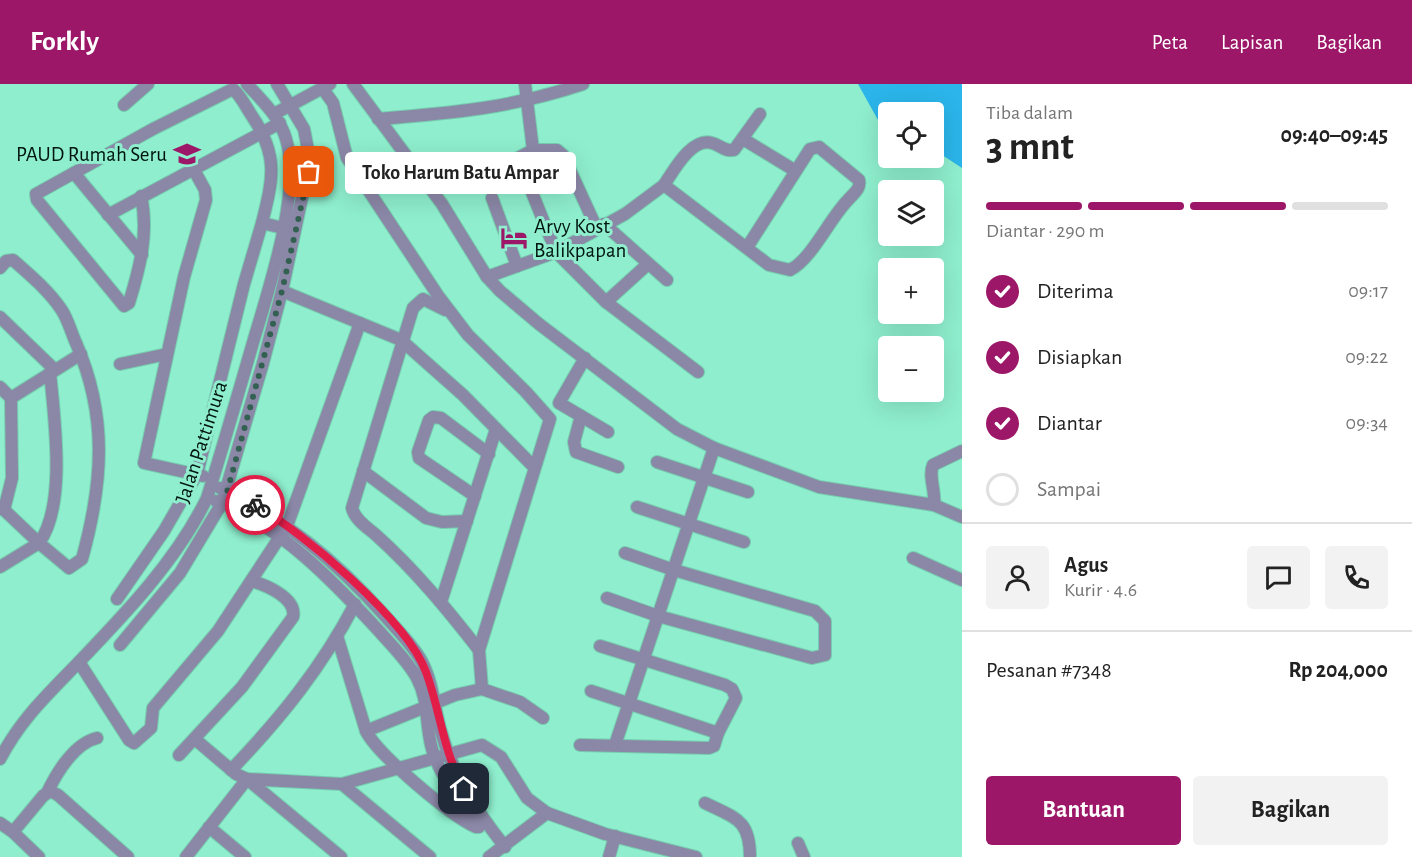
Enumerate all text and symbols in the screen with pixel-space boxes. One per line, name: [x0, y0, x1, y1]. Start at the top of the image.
text: Forkly: [30, 28, 99, 56]
text: Peta: [1152, 32, 1188, 53]
text: Lapisan: [1221, 32, 1283, 53]
text: Bagikan: [1316, 32, 1382, 53]
map controls: [878, 102, 944, 402]
button: locate: [878, 102, 944, 168]
text: Tiba dalam: [986, 103, 1073, 123]
text: 09:40–09:45: [1281, 124, 1388, 146]
text: 3 mnt: [986, 128, 1074, 167]
school or university icon: PAUD Rumah Seru: [172, 139, 202, 169]
place label: PAUD Rumah Seru: [16, 144, 167, 165]
pin: [283, 146, 334, 197]
callout: Toko Harum Batu Ampar: [345, 151, 576, 193]
icon: bag: [292, 155, 325, 188]
text: Toko Harum Batu Ampar: [362, 163, 559, 183]
button: layers: [878, 180, 944, 246]
place label: Arvy Kost Balikpapan: [534, 216, 626, 261]
text: Diantar · 290 m: [986, 221, 1105, 241]
hotel icon: Arvy Kost Balikpapan: [499, 223, 529, 253]
button: +: [878, 258, 944, 324]
icon: check: [986, 275, 1019, 308]
text: Diterima: [1037, 280, 1114, 302]
text: 09:17: [1348, 281, 1388, 301]
button: −: [878, 336, 944, 402]
icon: check: [986, 341, 1019, 374]
text: Disiapkan: [1037, 346, 1122, 368]
text: 09:22: [1345, 347, 1388, 367]
street label: Jalan Pattimura: [172, 378, 231, 506]
icon: check: [986, 407, 1019, 440]
text: Diantar: [1037, 412, 1102, 434]
text: 09:34: [1346, 413, 1388, 433]
courier: [225, 475, 285, 535]
text: Sampai: [1037, 478, 1101, 500]
icon: bike: [239, 489, 272, 522]
button: person: [986, 546, 1049, 609]
button: chat: [1247, 546, 1310, 609]
button: phone: [1325, 546, 1388, 609]
text: Agus: [1064, 554, 1108, 576]
text: Kurir · 4.6: [1064, 580, 1137, 600]
text: Pesanan #7348: [986, 659, 1112, 681]
text: Rp 204,000: [1288, 659, 1388, 681]
pin: [438, 763, 489, 814]
icon: home: [447, 772, 480, 805]
button: Bantuan: [986, 776, 1181, 845]
button: Bagikan: [1193, 776, 1388, 845]

